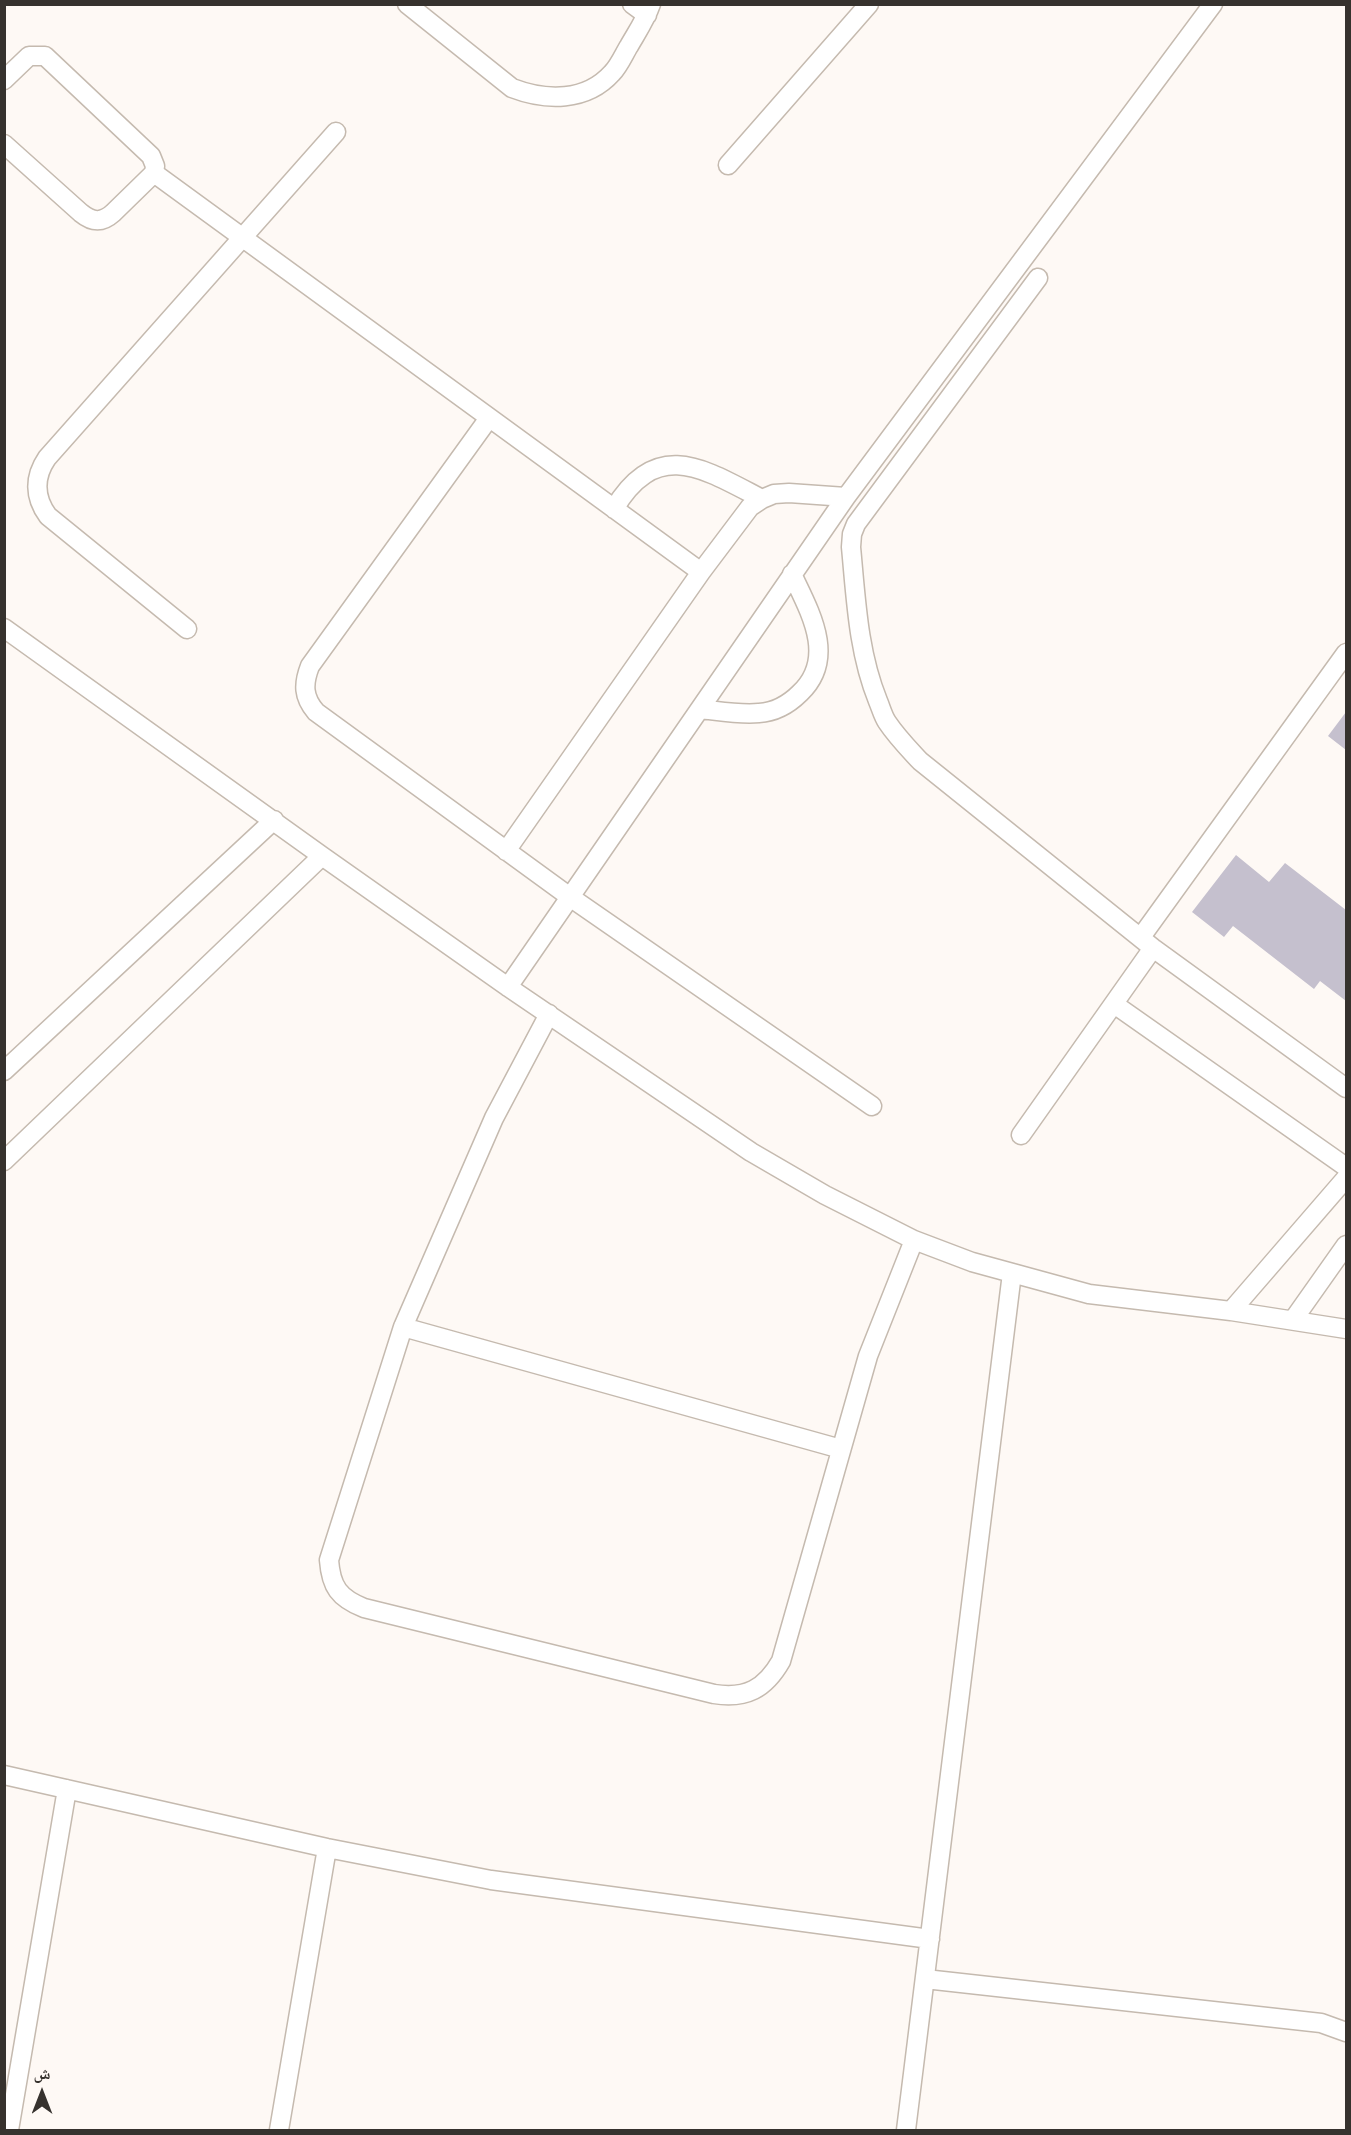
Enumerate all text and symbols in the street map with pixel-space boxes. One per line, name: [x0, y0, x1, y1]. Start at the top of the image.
north arrow: [12, 2063, 72, 2123]
text: ش: [34, 2065, 50, 2085]

